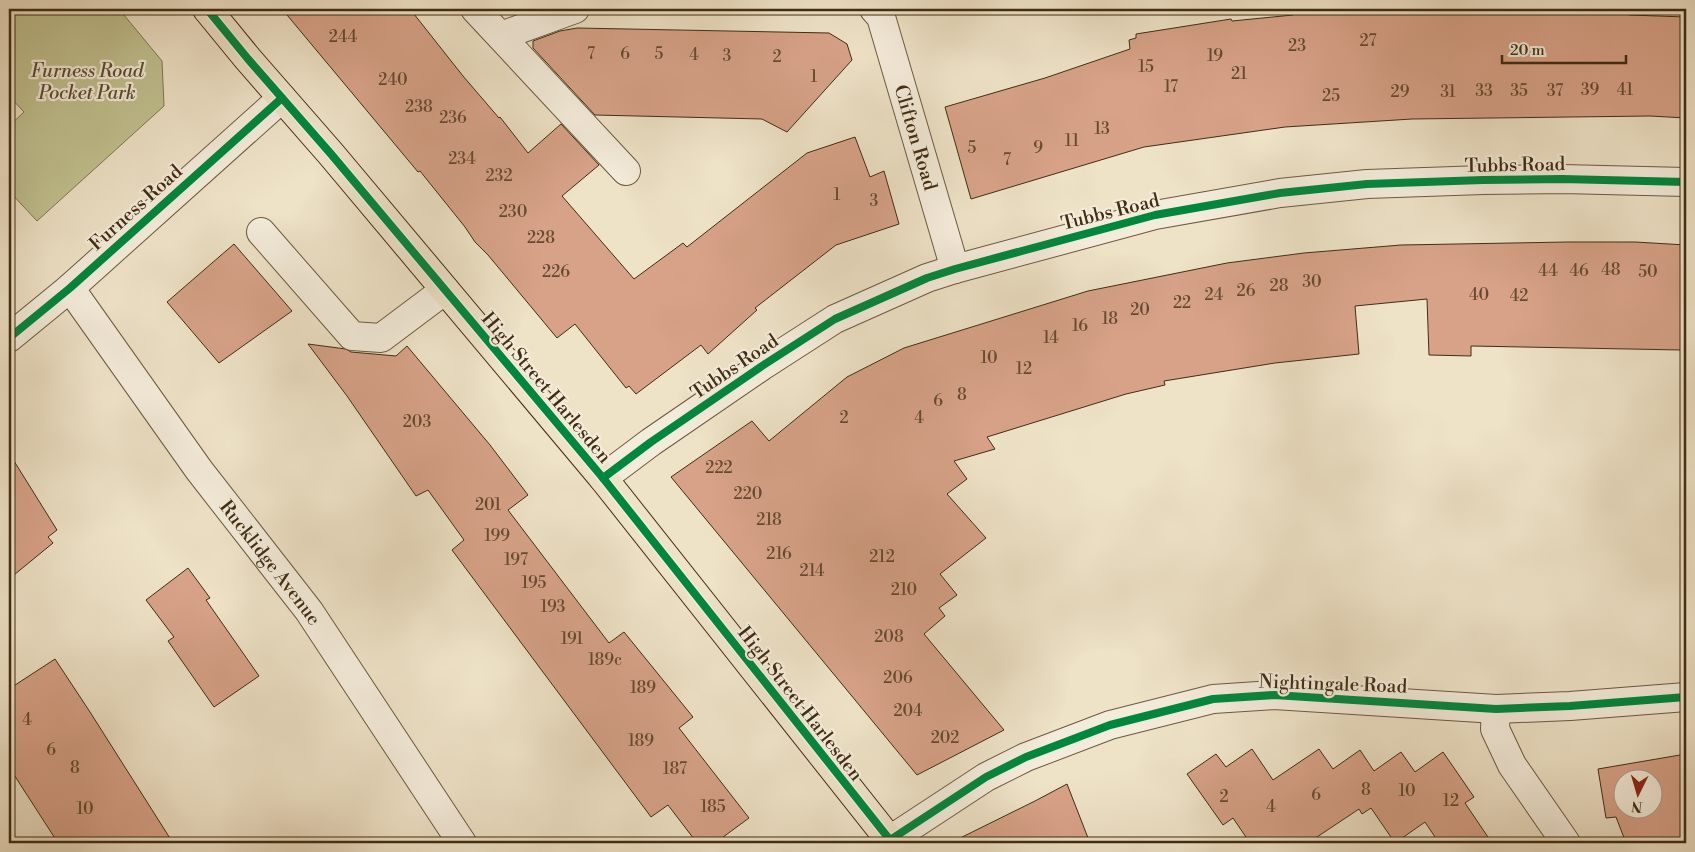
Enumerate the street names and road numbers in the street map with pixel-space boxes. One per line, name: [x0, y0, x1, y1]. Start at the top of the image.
street label: Clifton Road: [888, 82, 942, 193]
street label: Tubbs Road: [1465, 152, 1566, 178]
street label: Furness Road: [84, 159, 187, 256]
street label: Tubbs Road: [1059, 188, 1162, 236]
street label: High Street Harlesden: [476, 307, 617, 468]
street label: Tubbs Road: [686, 329, 783, 405]
street label: Rucklidge Avenue: [214, 495, 326, 630]
street label: High Street Harlesden: [732, 621, 868, 786]
street label: Nightingale Road: [1258, 669, 1408, 699]

